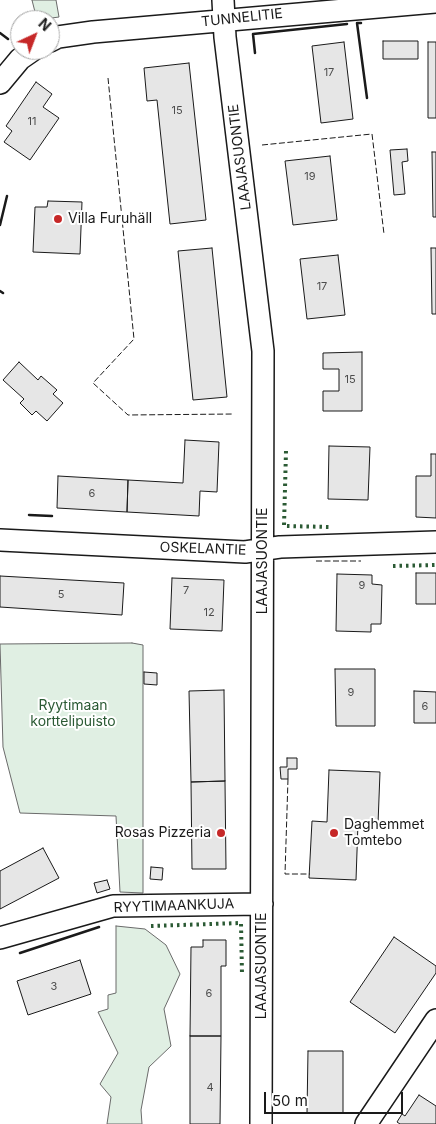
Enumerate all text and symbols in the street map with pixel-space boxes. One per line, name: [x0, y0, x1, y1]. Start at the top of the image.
street label: TUNNELITIE: [200, 5, 284, 31]
north arrow: [10, 10, 60, 60]
text: N: [35, 15, 55, 34]
house number: 17: [324, 66, 334, 80]
street label: LAAJASUONTIE: [225, 103, 255, 211]
house number: 15: [171, 104, 183, 118]
house number: 11: [28, 115, 36, 129]
house number: 19: [304, 170, 316, 184]
place label: Villa Furuhäll: [68, 211, 152, 227]
marker: Villa Furuhäll: [52, 213, 64, 225]
house number: 17: [317, 280, 327, 294]
house number: 15: [344, 373, 356, 387]
house number: 6: [89, 487, 95, 501]
street label: LAAJASUONTIE: [255, 508, 271, 614]
street label: OSKELANTIE: [159, 539, 247, 559]
house number: 9: [359, 579, 365, 593]
house number: 7: [183, 584, 189, 598]
house number: 5: [58, 588, 64, 602]
house number: 12: [203, 606, 215, 620]
house number: 9: [348, 686, 354, 700]
park label: Ryytimaan korttelipuisto: [30, 698, 116, 730]
house number: 6: [422, 700, 428, 714]
place label: Daghemmet Tomtebo: [344, 817, 424, 850]
place label: Rosas Pizzeria: [115, 825, 211, 841]
marker: Rosas Pizzeria: [215, 827, 227, 839]
marker: Daghemmet Tomtebo: [328, 827, 340, 839]
street label: RYYTIMAANKUJA: [113, 895, 235, 917]
street label: LAAJASUONTIE: [254, 913, 270, 1019]
house number: 3: [51, 980, 57, 994]
house number: 6: [206, 987, 212, 1001]
house number: 4: [206, 1081, 214, 1095]
scale bar: [266, 1082, 405, 1114]
text: 50 m: [272, 1091, 308, 1110]

